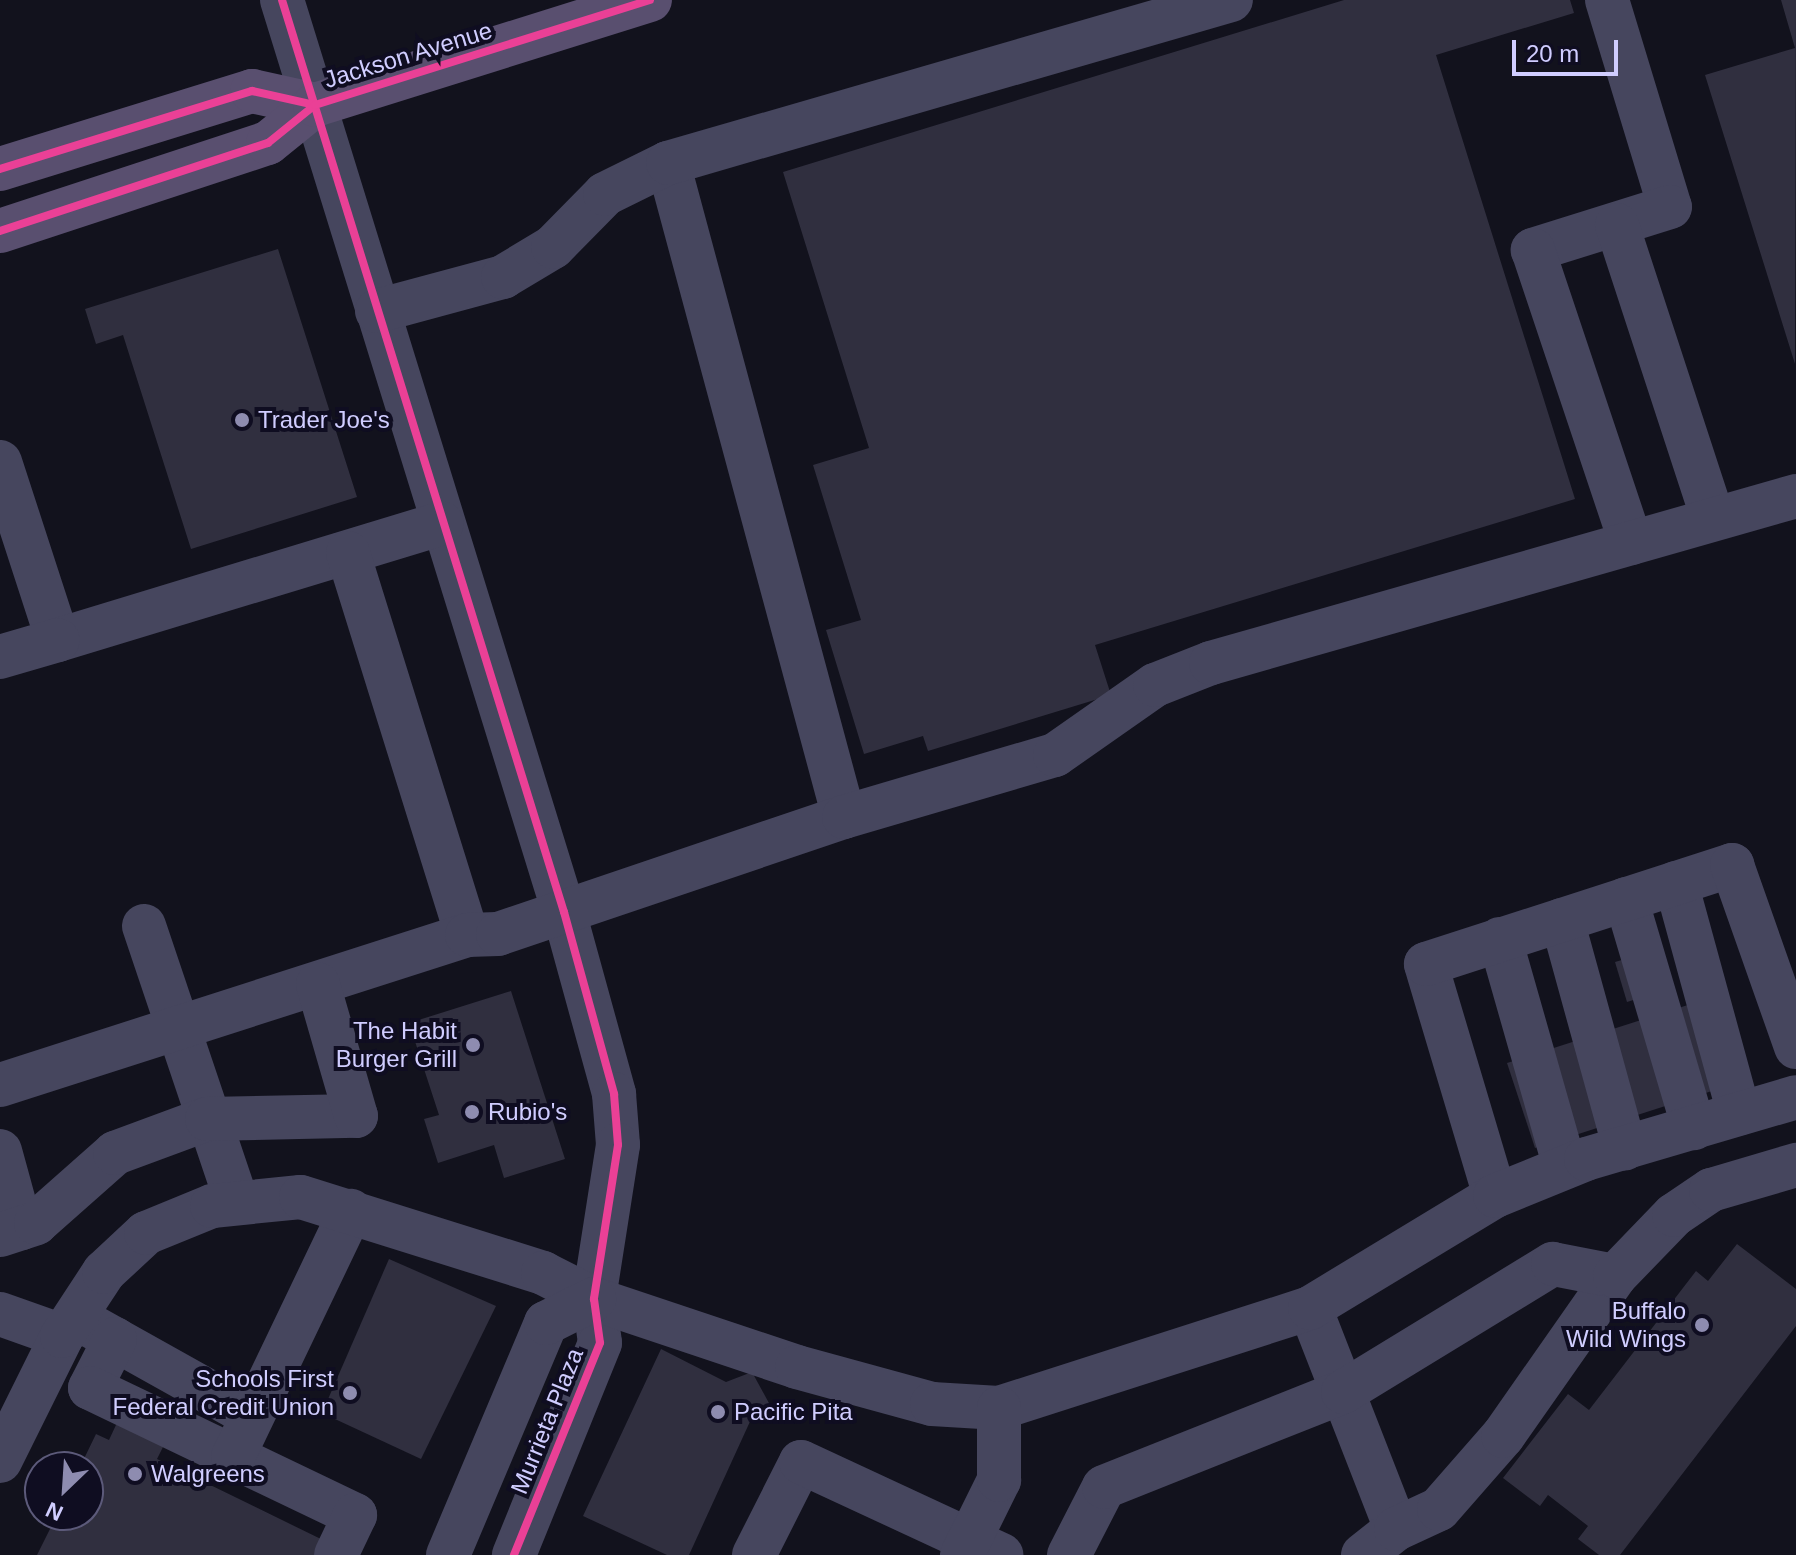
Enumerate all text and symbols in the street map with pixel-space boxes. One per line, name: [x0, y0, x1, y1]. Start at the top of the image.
street label: Jackson Avenue: [320, 16, 496, 94]
scale bar: [1516, 24, 1622, 74]
text: 20 m: [1526, 40, 1579, 67]
place label: Trader Joe's: [258, 406, 390, 434]
marker: Trader Joe's: [233, 411, 251, 429]
place label: The Habit Burger Grill: [336, 1017, 457, 1073]
marker: The Habit Burger Grill: [464, 1036, 482, 1054]
place label: Rubio's: [488, 1098, 567, 1126]
marker: Rubio's: [463, 1103, 481, 1121]
place label: Buffalo Wild Wings: [1566, 1297, 1686, 1353]
marker: Buffalo Wild Wings: [1693, 1316, 1711, 1334]
street label: Murrieta Plaza: [505, 1344, 589, 1498]
place label: Schools First Federal Credit Union: [113, 1365, 334, 1421]
marker: Schools First Federal Credit Union: [341, 1384, 359, 1402]
place label: Pacific Pita: [734, 1398, 853, 1426]
marker: Pacific Pita: [709, 1403, 727, 1421]
north arrow: [24, 1451, 104, 1531]
place label: Walgreens: [151, 1460, 265, 1488]
marker: Walgreens: [126, 1465, 144, 1483]
text: N: [42, 1497, 67, 1526]

